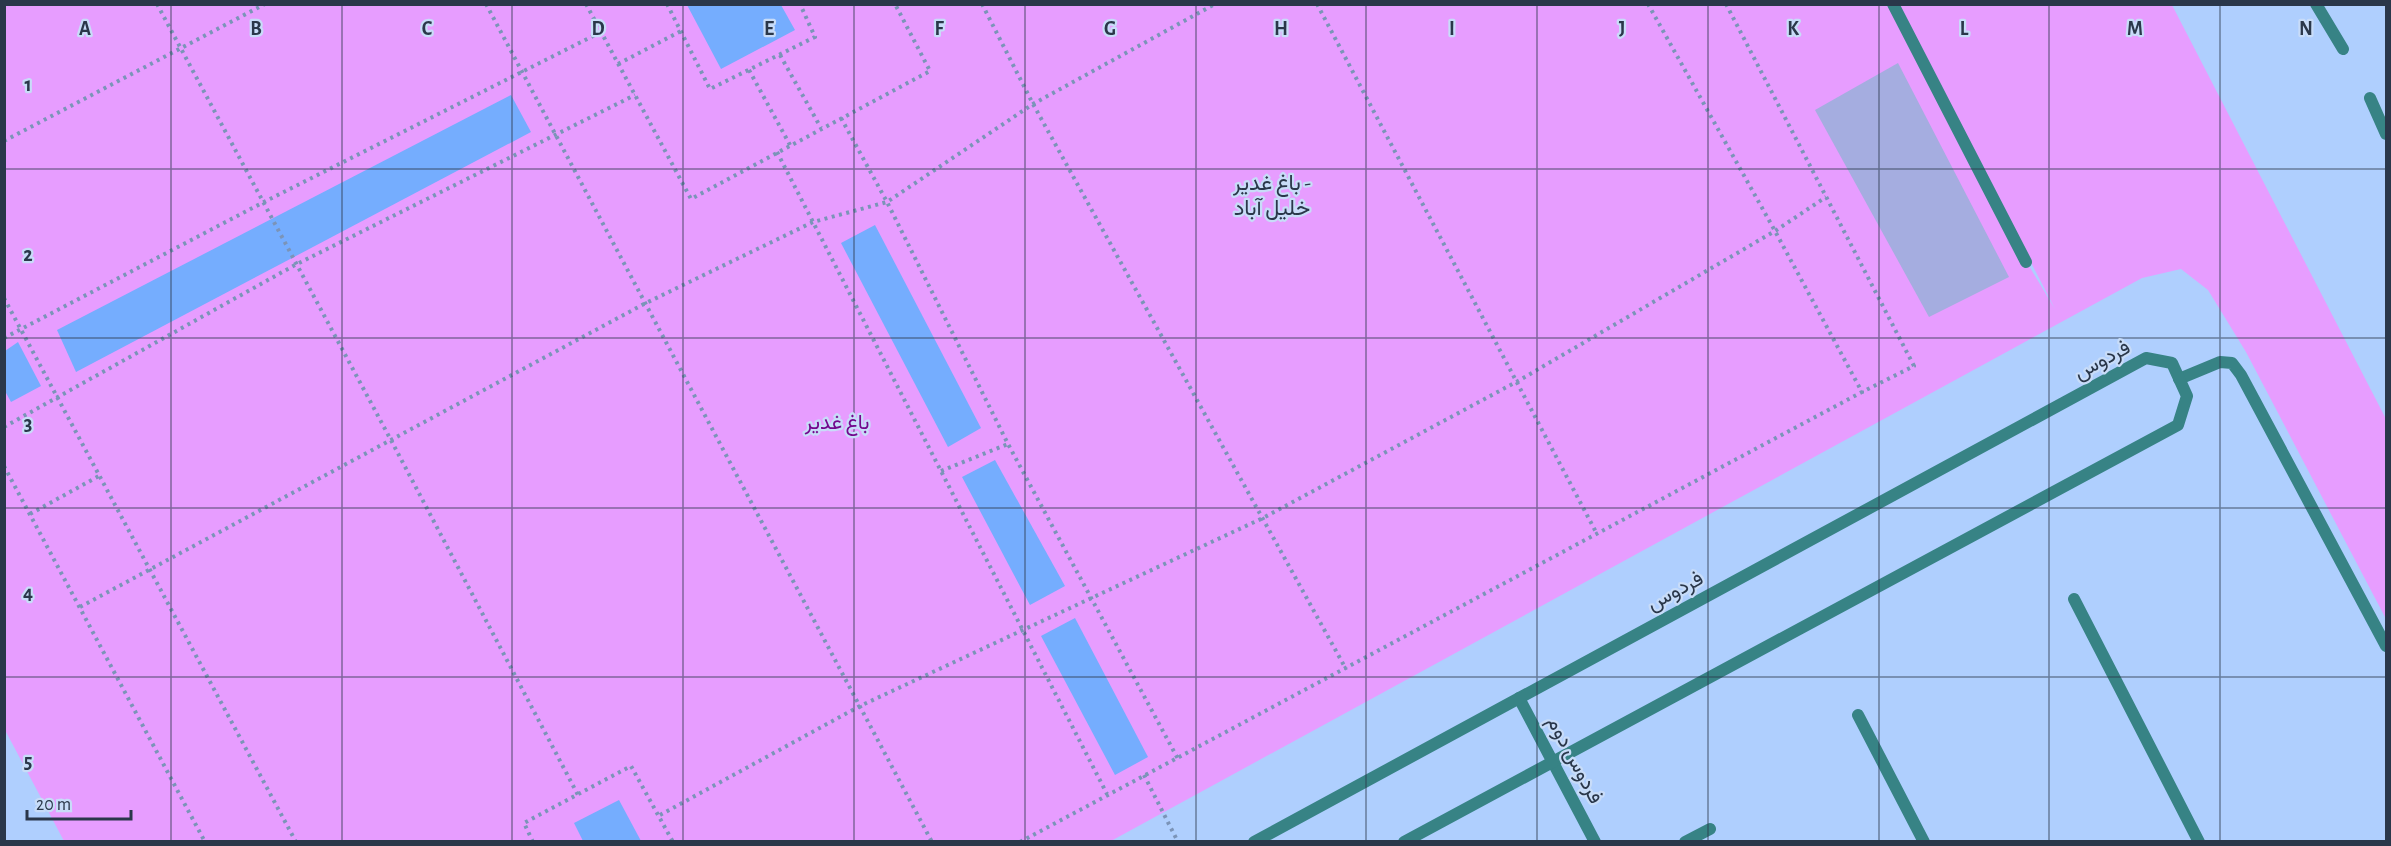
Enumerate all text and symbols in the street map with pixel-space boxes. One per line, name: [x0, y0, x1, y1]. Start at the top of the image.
text: A: [79, 19, 91, 39]
text: B: [250, 19, 262, 39]
text: C: [422, 19, 433, 39]
text: D: [591, 19, 605, 39]
text: E: [764, 19, 774, 39]
text: F: [934, 19, 944, 39]
text: G: [1104, 19, 1116, 39]
text: H: [1274, 19, 1288, 39]
text: I: [1449, 19, 1455, 39]
text: J: [1619, 19, 1625, 39]
text: K: [1787, 19, 1799, 39]
text: L: [1960, 19, 1969, 39]
text: M: [2127, 19, 2143, 39]
text: N: [2299, 19, 2313, 39]
text: 1: [24, 75, 32, 95]
district label: باغ غدیر - خلیل آباد: [1232, 172, 1311, 220]
text: 2: [23, 245, 33, 265]
street label: فردوس: [2070, 337, 2134, 385]
park label: باغ غدیر: [804, 412, 869, 436]
text: 3: [24, 414, 32, 434]
street label: فردوس: [1643, 568, 1707, 616]
text: 4: [23, 583, 33, 603]
street label: فردوس دوم: [1541, 713, 1607, 809]
text: 5: [24, 752, 32, 772]
scale bar: [27, 783, 130, 821]
text: 20 m: [36, 796, 71, 814]

